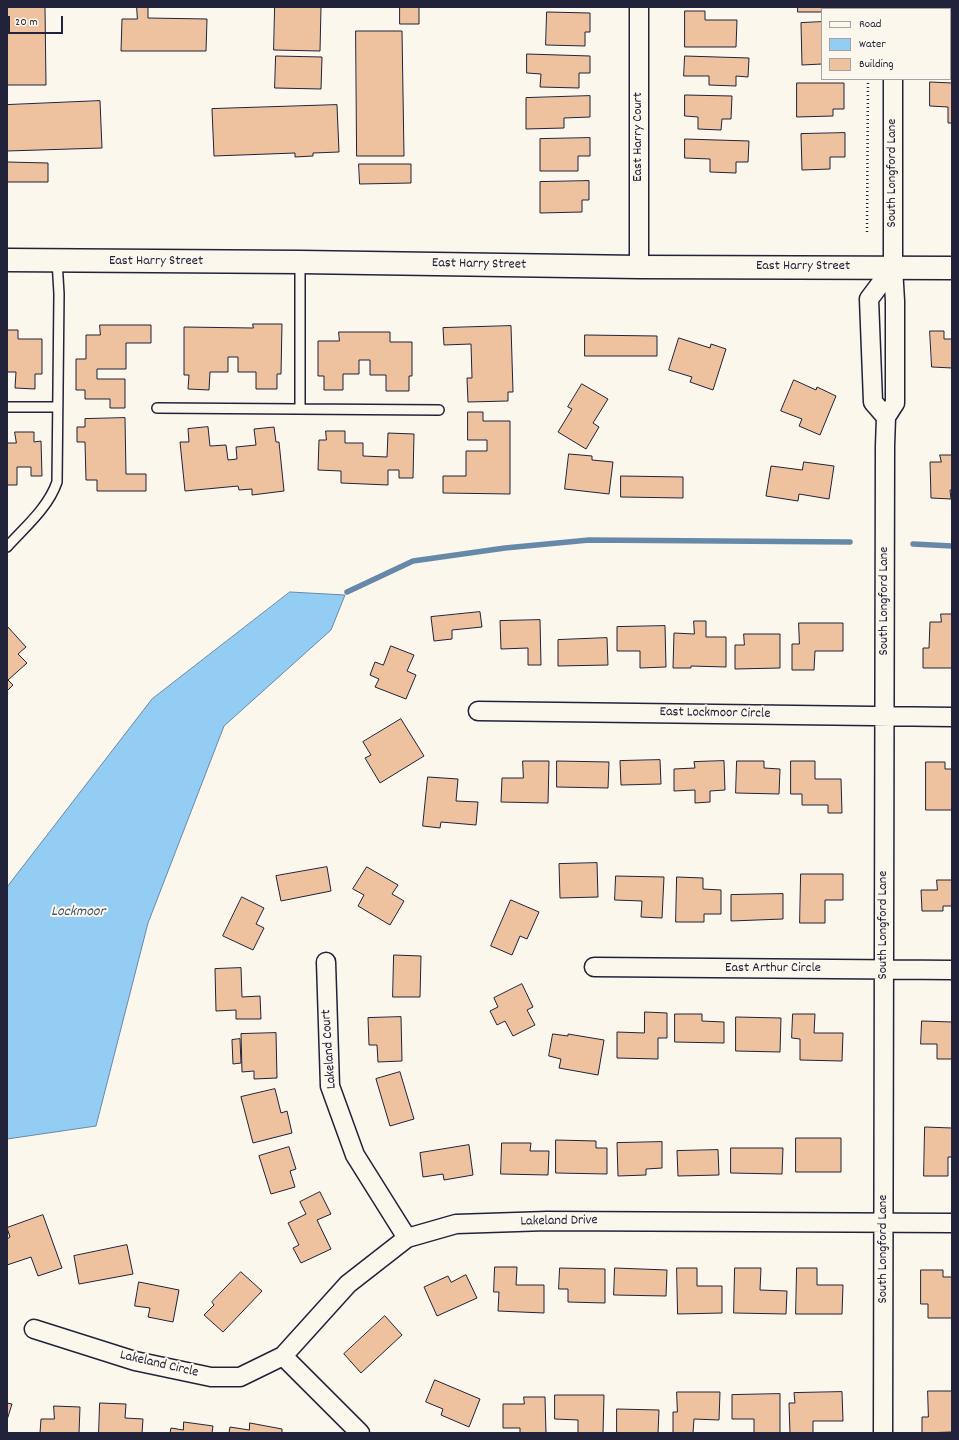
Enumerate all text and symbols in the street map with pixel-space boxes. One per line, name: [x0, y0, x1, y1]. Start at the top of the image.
scale bar: [10, 8, 65, 34]
legend: [821, 8, 951, 80]
text: 20 m: [15, 14, 38, 31]
text: Road: [859, 16, 881, 33]
text: Water: [859, 36, 886, 53]
text: Building: [859, 56, 894, 73]
street label: East Harry Court: [631, 92, 647, 182]
street label: South Longford Lane: [885, 119, 901, 227]
street label: East Harry Street: [109, 254, 203, 270]
street label: East Harry Street: [432, 256, 526, 274]
street label: East Harry Street: [756, 259, 850, 275]
street label: South Longford Lane: [877, 547, 893, 655]
street label: East Lockmoor Circle: [659, 705, 771, 723]
street label: South Longford Lane: [876, 871, 892, 979]
water label: Lockmoor: [51, 904, 105, 922]
street label: East Arthur Circle: [725, 961, 821, 977]
street label: Lakeland Court: [319, 1009, 341, 1089]
street label: South Longford Lane: [876, 1195, 892, 1303]
street label: Lakeland Drive: [520, 1213, 598, 1231]
street label: Lakeland Circle: [118, 1348, 200, 1382]

